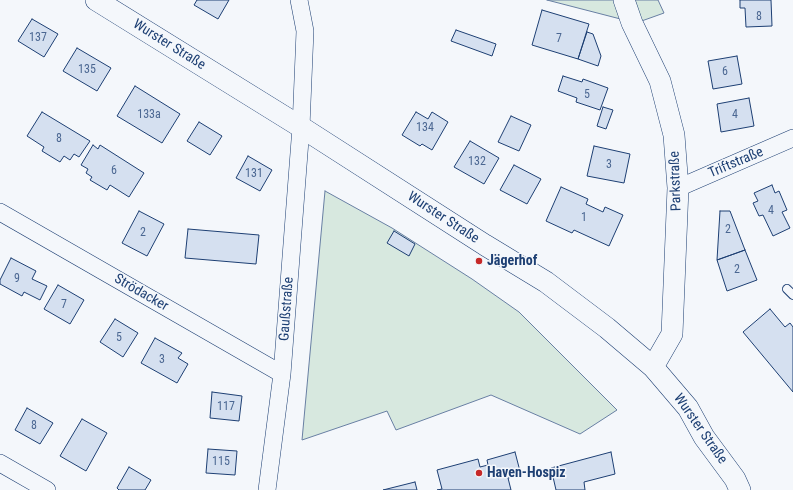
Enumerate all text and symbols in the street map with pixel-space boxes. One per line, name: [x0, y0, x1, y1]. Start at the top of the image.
house number: 8: [756, 10, 762, 24]
street label: Wurster Straße: [130, 16, 208, 74]
house number: 137: [29, 31, 47, 45]
house number: 7: [556, 32, 562, 46]
house number: 135: [78, 63, 96, 77]
house number: 6: [722, 65, 728, 79]
house number: 5: [584, 88, 590, 102]
house number: 133a: [137, 108, 161, 122]
house number: 4: [732, 108, 738, 122]
house number: 134: [416, 121, 434, 135]
house number: 8: [56, 132, 62, 146]
street label: Triftstraße: [706, 144, 766, 182]
street label: Parkstraße: [667, 151, 685, 211]
house number: 132: [468, 155, 486, 169]
house number: 3: [606, 158, 612, 172]
house number: 6: [111, 164, 117, 178]
house number: 131: [245, 167, 263, 181]
street label: Wurster Straße: [404, 189, 482, 247]
house number: 4: [768, 204, 774, 218]
house number: 1: [581, 211, 587, 225]
house number: 2: [725, 223, 731, 237]
house number: 2: [140, 226, 146, 240]
place label: Jägerhof: [487, 253, 537, 269]
marker: Jägerhof: [474, 256, 484, 266]
house number: 2: [734, 263, 740, 277]
street label: Strödacker: [111, 271, 171, 315]
house number: 9: [14, 272, 20, 286]
street label: Gaußstraße: [276, 276, 298, 342]
house number: 7: [61, 298, 67, 312]
house number: 5: [116, 331, 122, 345]
house number: 3: [159, 353, 165, 367]
street label: Wurster Straße: [670, 391, 730, 467]
house number: 117: [217, 400, 235, 414]
house number: 8: [31, 419, 37, 433]
house number: 115: [212, 455, 230, 469]
place label: Haven-Hospiz: [487, 465, 566, 481]
marker: Haven-Hospiz: [474, 468, 484, 478]

